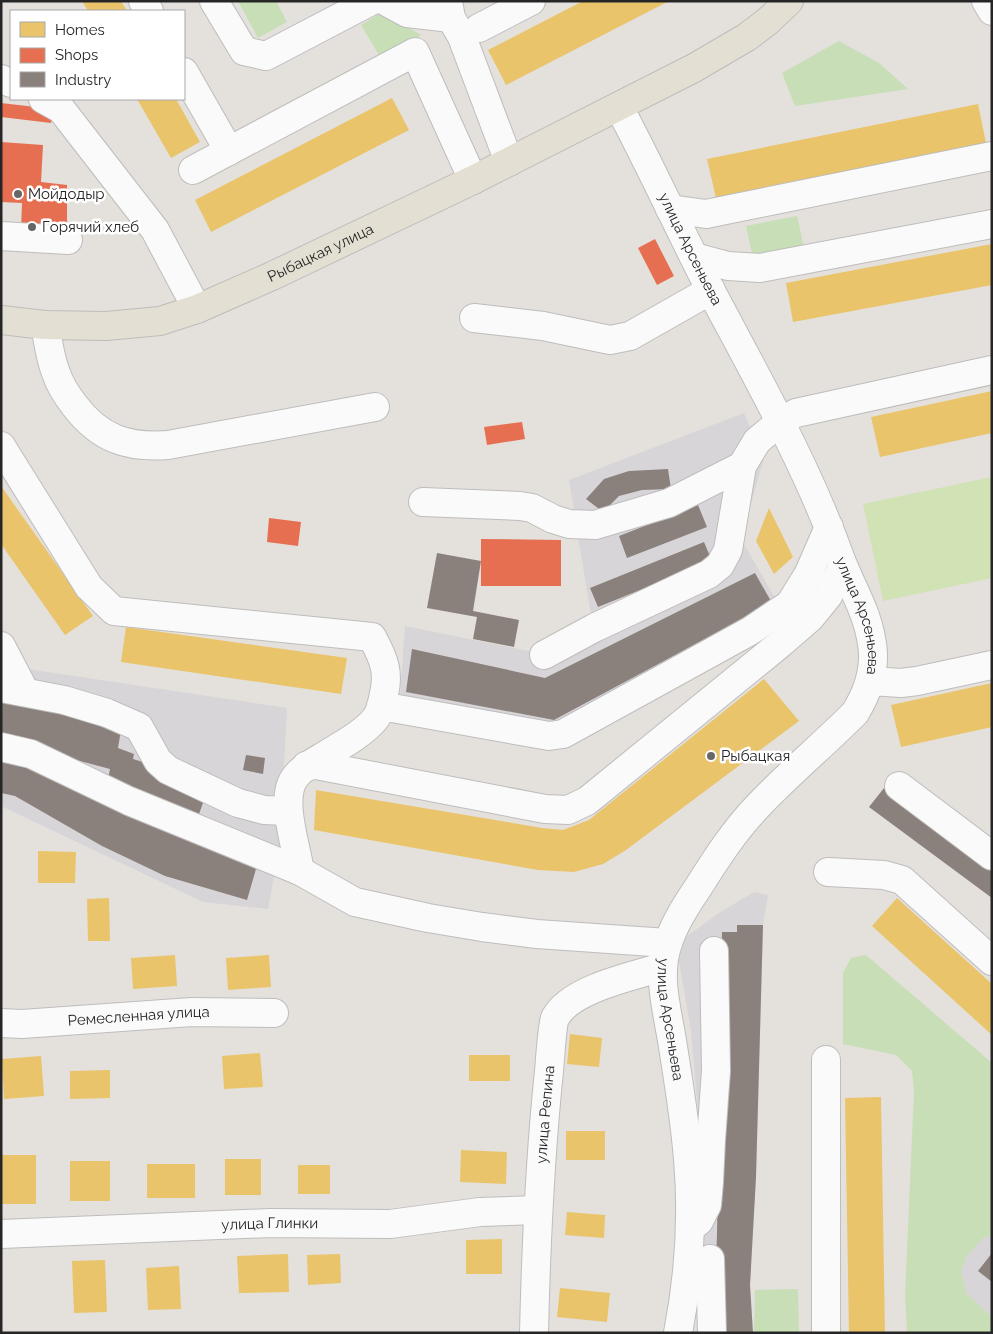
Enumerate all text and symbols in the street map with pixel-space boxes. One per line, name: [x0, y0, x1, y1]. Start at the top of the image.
legend: [10, 10, 185, 100]
text: Homes: [55, 21, 105, 39]
text: Shops: [55, 46, 98, 64]
text: Industry: [55, 71, 111, 89]
place label: Мойдодыр: [28, 185, 105, 203]
marker: Мойдодыр: [12, 188, 24, 200]
street label: улица Арсеньева: [655, 190, 726, 308]
place label: Горячий хлеб: [42, 218, 139, 236]
street label: Рыбацкая улица: [265, 220, 376, 286]
marker: Горячий хлеб: [26, 221, 38, 233]
street label: улица Арсеньева: [832, 554, 882, 676]
place label: Рыбацкая: [721, 747, 790, 765]
marker: Рыбацкая: [705, 750, 717, 762]
street label: улица Арсеньева: [654, 957, 687, 1082]
street label: Ремесленная улица: [67, 1003, 210, 1030]
street label: улица Репина: [532, 1065, 558, 1164]
street label: улица Глинки: [221, 1214, 318, 1234]

